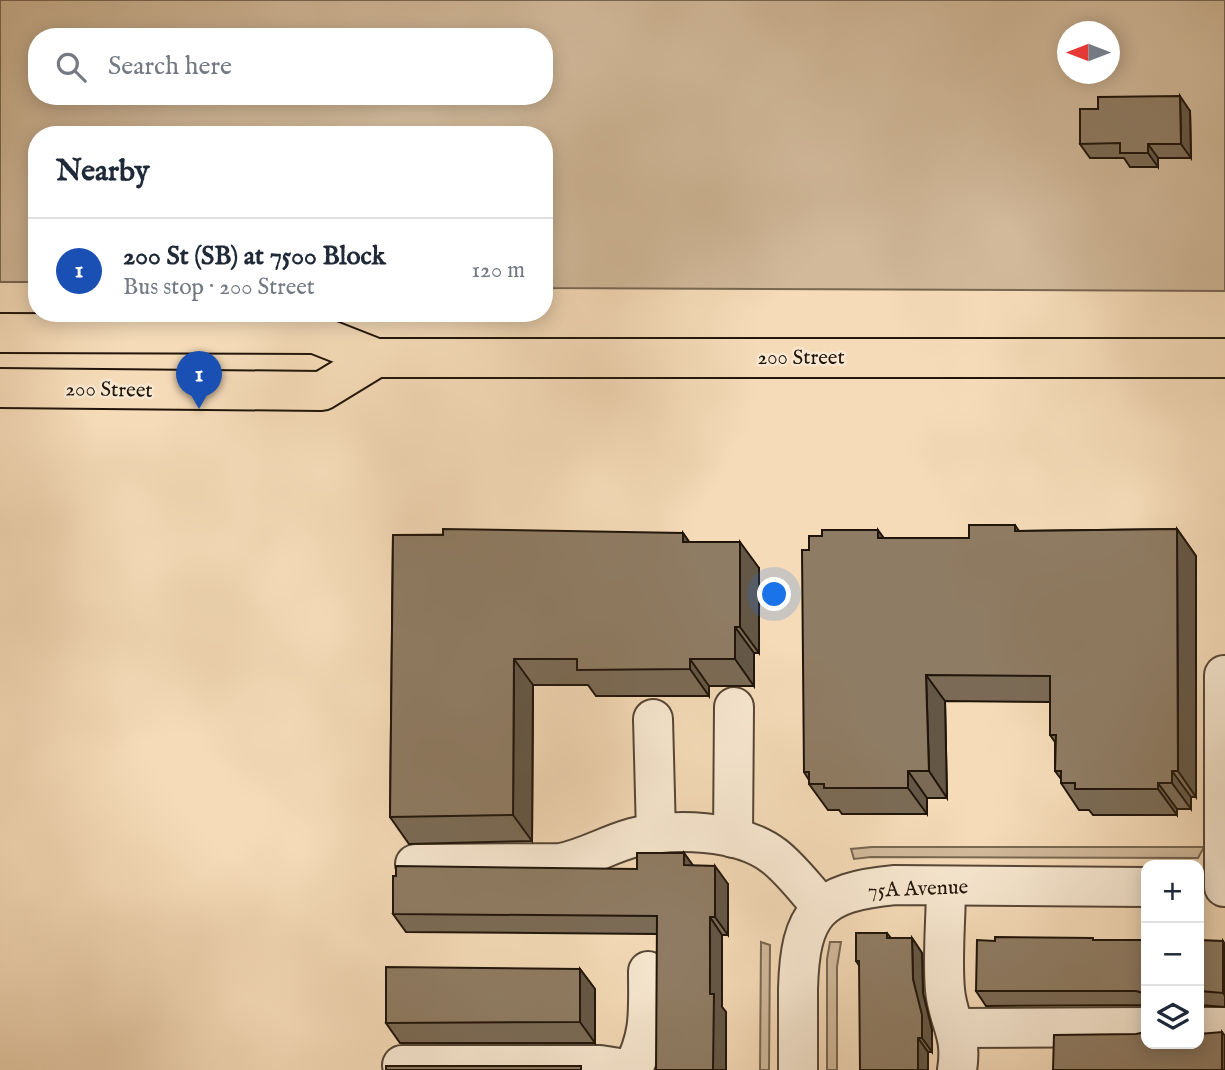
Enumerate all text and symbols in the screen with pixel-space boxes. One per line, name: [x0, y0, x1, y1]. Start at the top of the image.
north arrow: [1057, 21, 1120, 84]
search box: [28, 28, 553, 105]
icon: search: [52, 48, 90, 86]
text: Search here: [108, 50, 232, 83]
text: Nearby: [56, 153, 149, 191]
text: 200 St (SB) at 7500 Block: [123, 240, 386, 273]
text: 1: [75, 256, 83, 285]
text: 120 m: [472, 256, 525, 285]
text: Bus stop · 200 Street: [123, 273, 315, 302]
street label: 200 Street: [757, 345, 845, 372]
pin: 1: [176, 351, 222, 409]
street label: 200 Street: [65, 376, 153, 405]
your location: [757, 577, 791, 611]
map controls: [1141, 860, 1204, 1049]
button: +: [1141, 860, 1204, 923]
street label: 75A Avenue: [867, 874, 969, 905]
button: −: [1141, 923, 1204, 986]
button: layers: [1141, 986, 1204, 1049]

